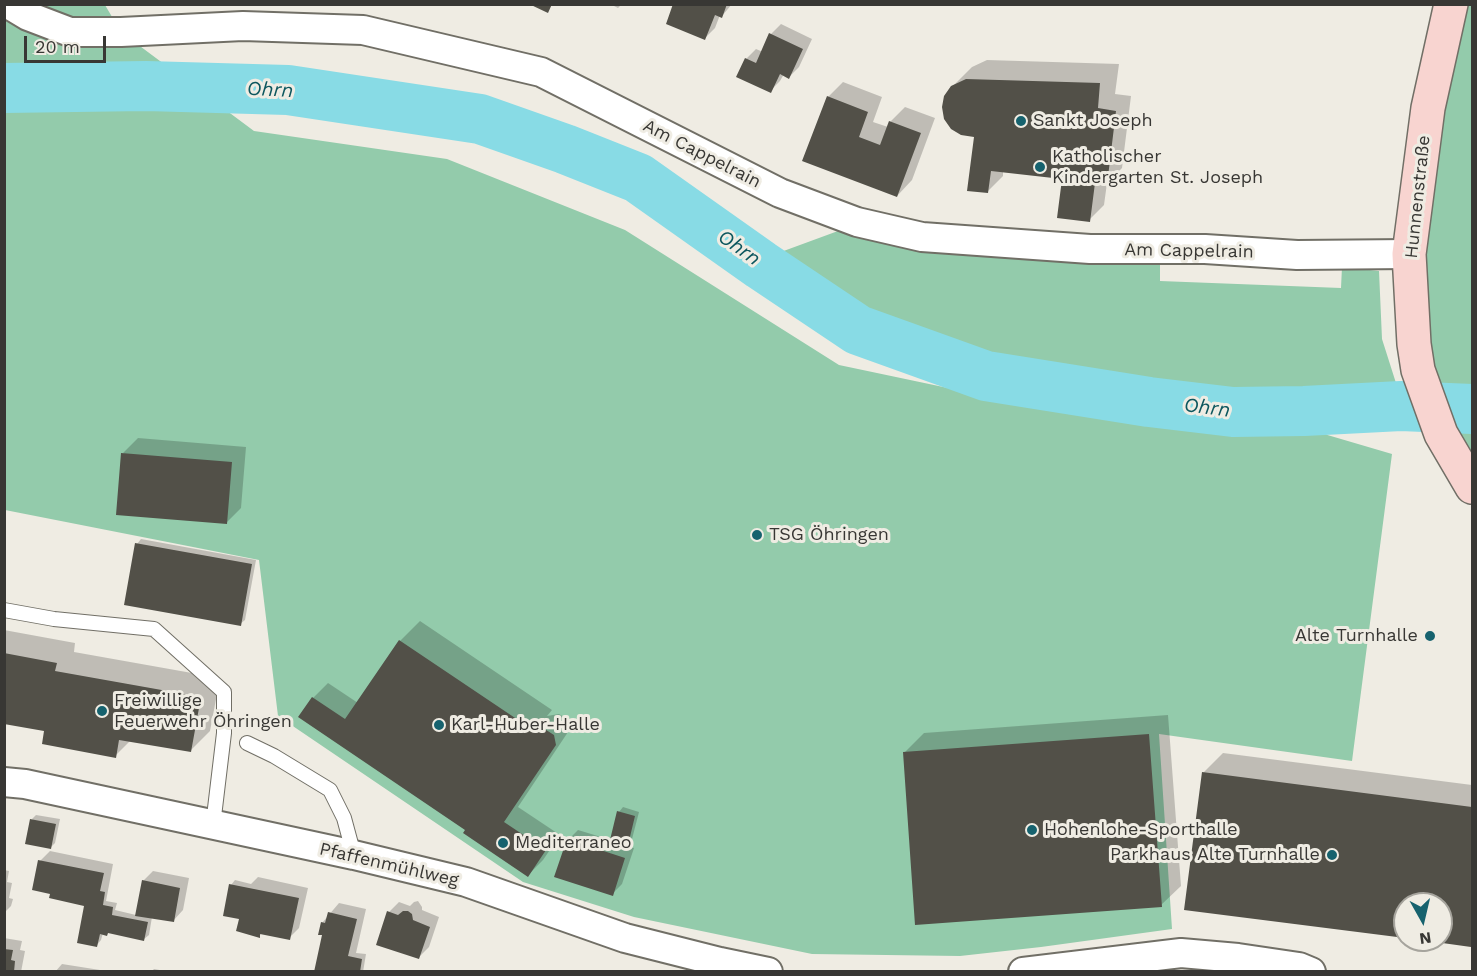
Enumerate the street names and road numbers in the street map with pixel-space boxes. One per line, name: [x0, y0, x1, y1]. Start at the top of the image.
street label: Am Cappelrain: [639, 115, 765, 193]
street label: Hunnenstraße: [1401, 134, 1435, 260]
street label: Am Cappelrain: [1124, 239, 1254, 263]
street label: Pfaffenmühlweg: [317, 838, 461, 892]

